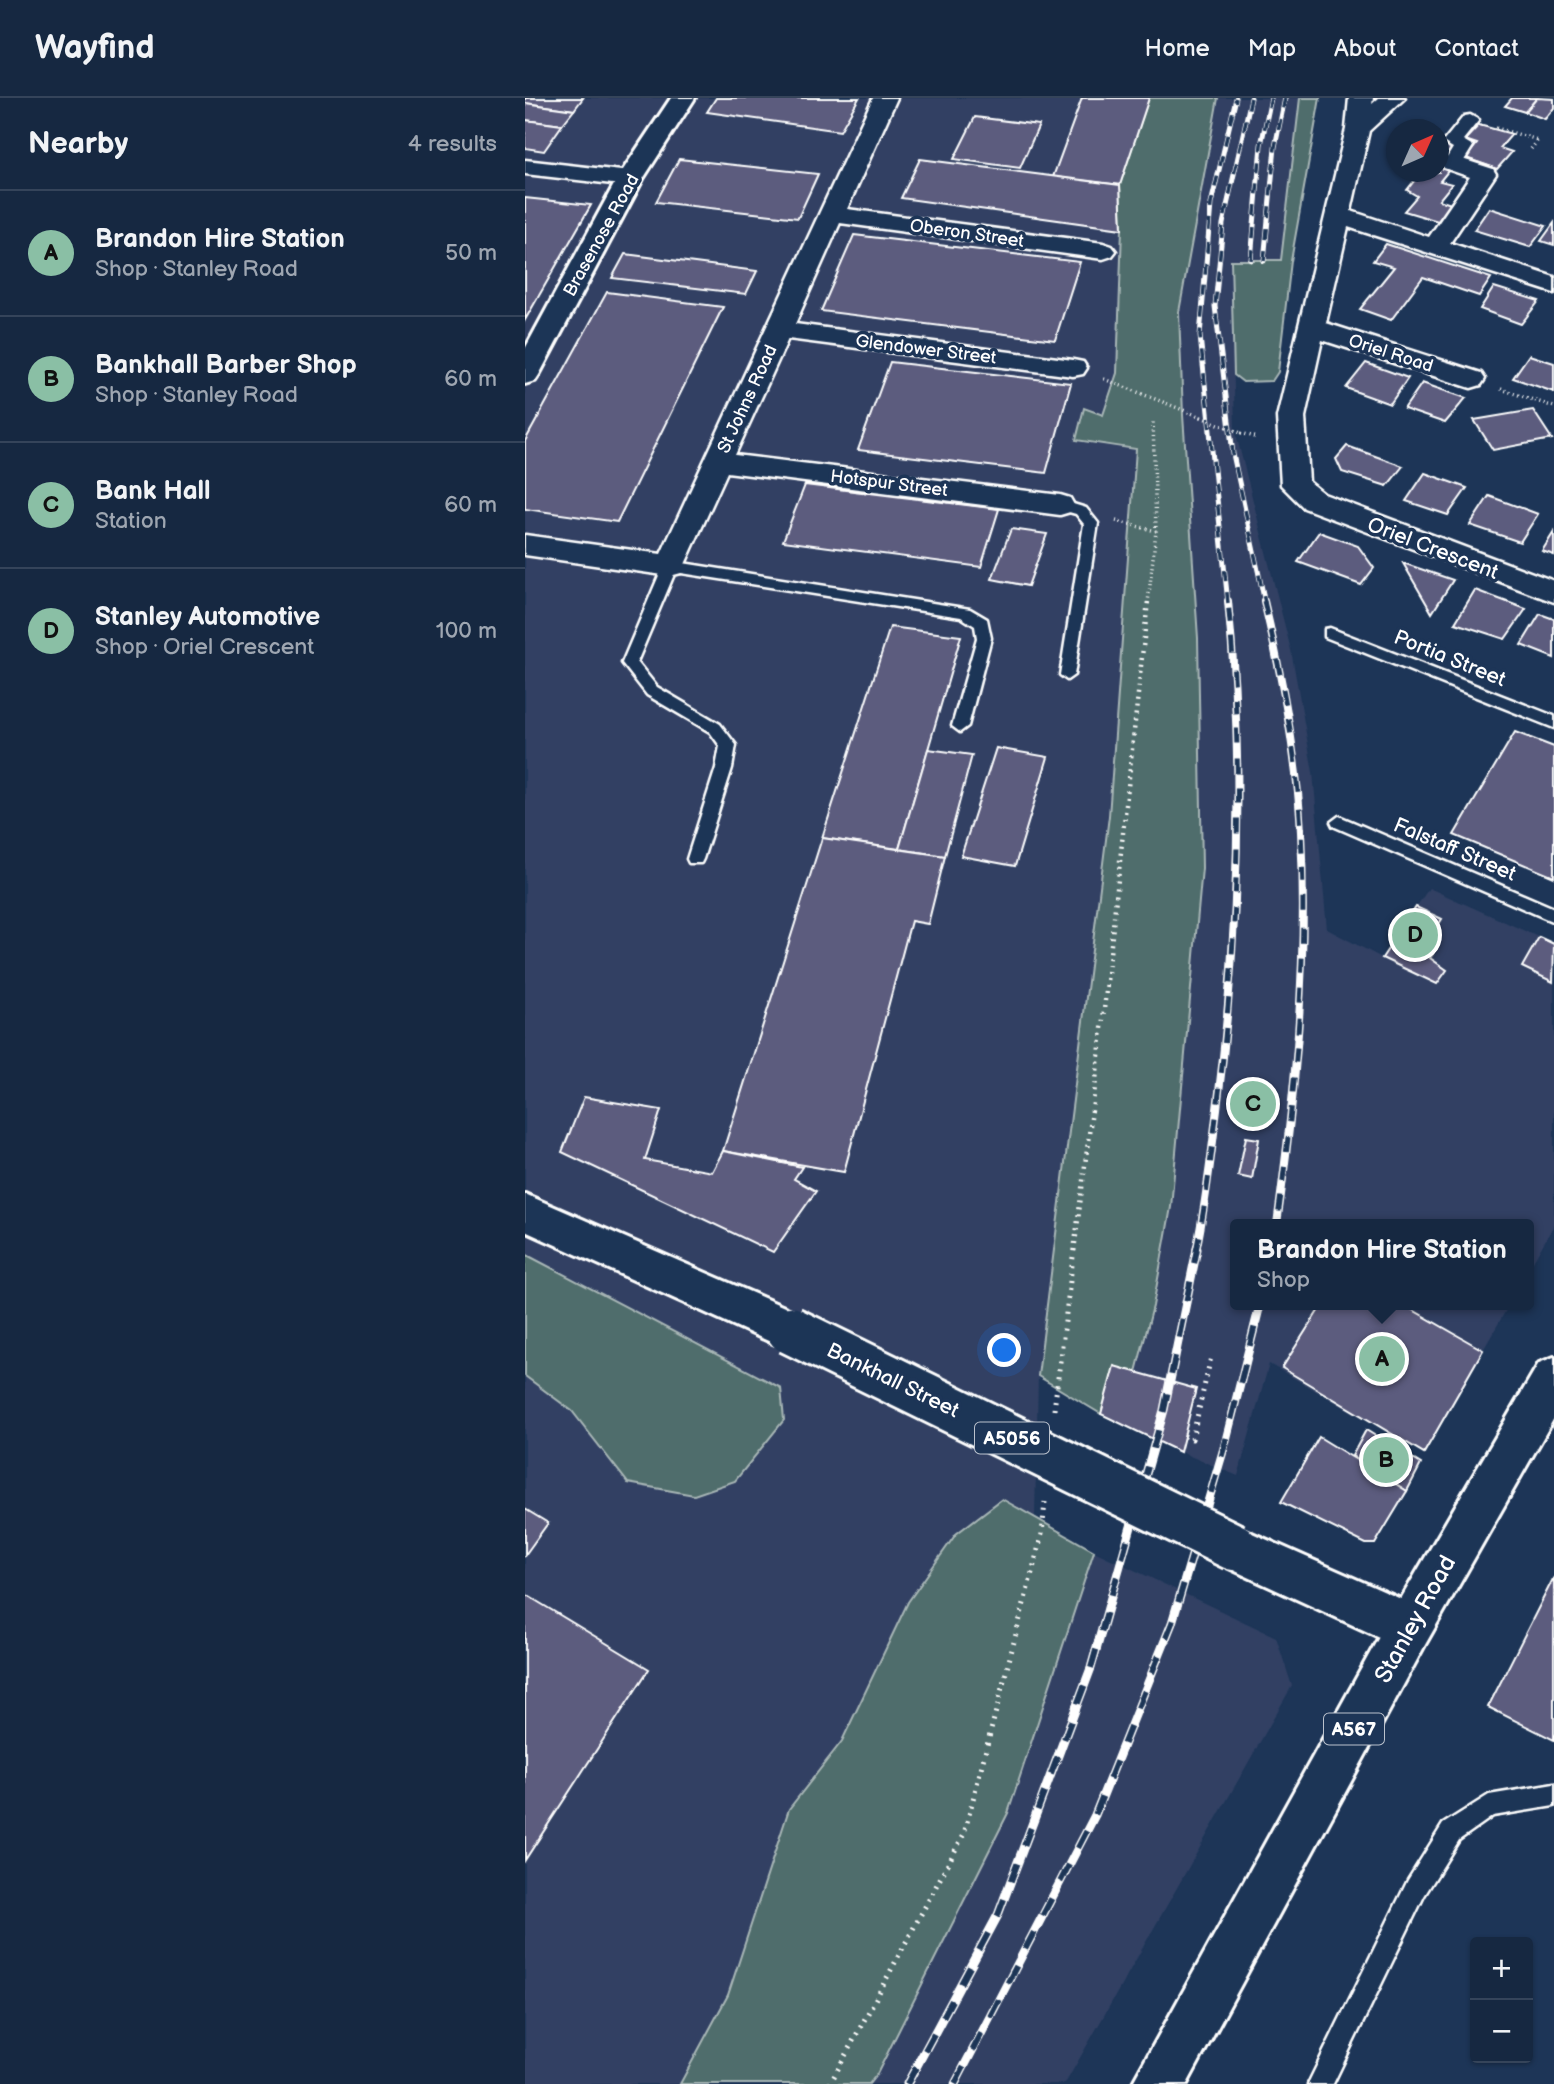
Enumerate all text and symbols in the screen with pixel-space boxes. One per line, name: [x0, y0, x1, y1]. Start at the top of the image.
text: Wayfind: [35, 28, 154, 68]
text: Home: [1145, 34, 1210, 63]
text: Map: [1248, 34, 1296, 63]
text: About: [1334, 34, 1396, 63]
text: Contact: [1434, 34, 1519, 63]
north arrow: [1386, 119, 1449, 182]
text: Nearby: [28, 126, 128, 162]
text: 4 results: [408, 130, 497, 158]
street label: Brasenose Road: [559, 170, 644, 300]
street label: Oberon Street: [909, 215, 1026, 252]
text: Brandon Hire Station: [95, 224, 345, 255]
text: A: [44, 239, 58, 267]
text: 50 m: [445, 239, 497, 267]
text: Shop · Stanley Road: [95, 255, 298, 283]
street label: Glendower Street: [854, 330, 998, 369]
street label: Oriel Road: [1346, 330, 1436, 377]
street label: St Johns Road: [713, 342, 782, 457]
text: Bankhall Barber Shop: [95, 350, 357, 381]
text: B: [43, 365, 59, 393]
text: 60 m: [444, 365, 497, 393]
text: Shop · Stanley Road: [95, 381, 298, 409]
street label: Hotspur Street: [829, 466, 949, 501]
text: Bank Hall: [95, 476, 211, 507]
text: C: [43, 491, 59, 519]
text: 60 m: [444, 491, 497, 519]
text: Station: [95, 507, 167, 535]
street label: Oriel Crescent: [1364, 512, 1502, 585]
text: Stanley Automotive: [95, 602, 320, 633]
text: D: [43, 617, 59, 645]
text: 100 m: [436, 617, 497, 645]
street label: Portia Street: [1390, 625, 1510, 692]
text: Shop · Oriel Crescent: [95, 633, 314, 661]
street label: Falstaff Street: [1390, 812, 1520, 887]
pin: D: [1392, 909, 1438, 961]
pin: C: [1230, 1078, 1276, 1130]
popup: [1230, 1219, 1534, 1310]
text: Brandon Hire Station: [1257, 1235, 1507, 1266]
text: Shop: [1257, 1266, 1310, 1294]
your location: [987, 1333, 1021, 1367]
pin: A: [1359, 1333, 1405, 1385]
street label: Bankhall Street: [823, 1338, 964, 1424]
road number: A5056: [975, 1422, 1049, 1454]
pin: B: [1363, 1434, 1409, 1486]
street label: Stanley Road: [1369, 1550, 1462, 1688]
road number: A567: [1324, 1714, 1384, 1744]
map controls: [1470, 1937, 1533, 2063]
button: +: [1470, 1937, 1533, 2000]
button: −: [1470, 2000, 1533, 2063]

